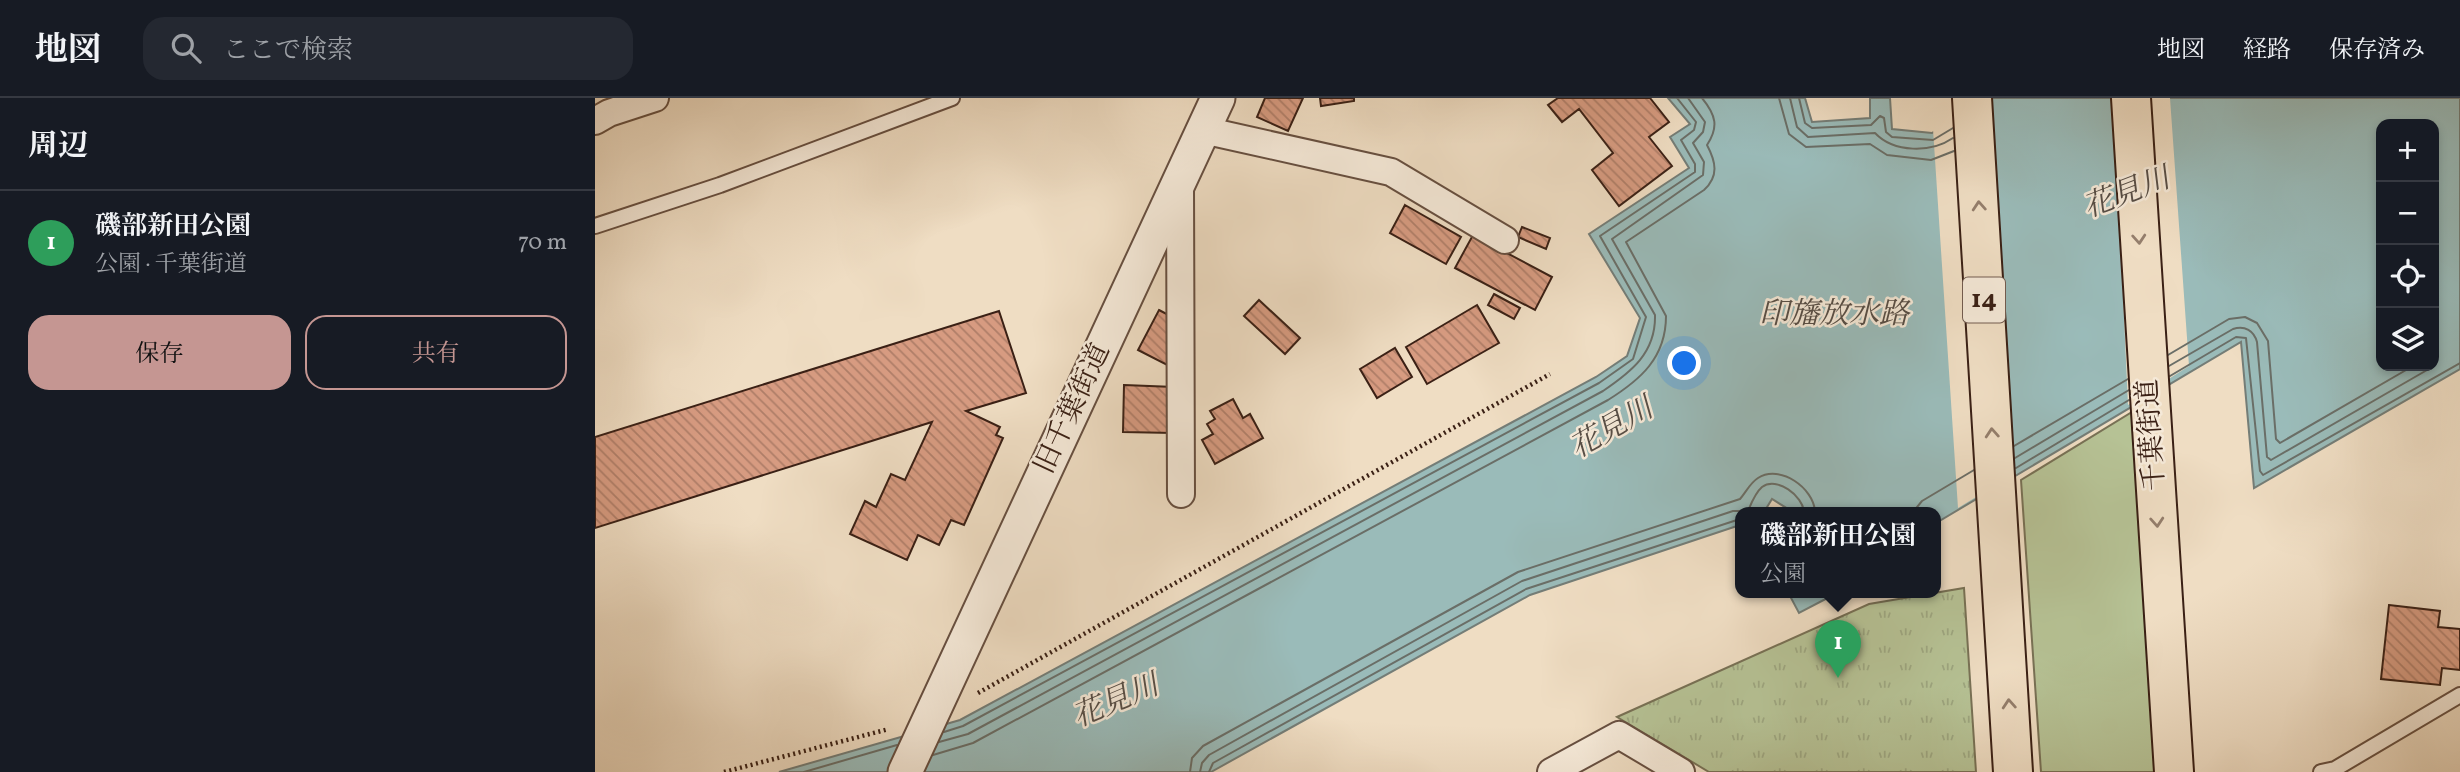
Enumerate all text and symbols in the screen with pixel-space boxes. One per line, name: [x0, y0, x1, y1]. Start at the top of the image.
search box: [143, 17, 633, 80]
text: 地図: [35, 29, 101, 75]
icon: search: [167, 29, 205, 67]
text: ここで検索: [223, 33, 353, 69]
text: 地図: [2157, 34, 2205, 68]
text: 経路: [2243, 34, 2291, 68]
text: 保存済み: [2329, 34, 2425, 68]
map controls: [2376, 119, 2439, 371]
button: +: [2376, 119, 2439, 182]
text: 周辺: [28, 126, 88, 168]
water label: 花見川: [2077, 157, 2179, 230]
button: −: [2376, 182, 2439, 245]
one-way arrow: [1971, 200, 1986, 211]
text: 磯部新田公園: [95, 209, 251, 245]
text: 1: [46, 227, 56, 259]
text: 70 m: [518, 227, 567, 259]
one-way arrow: [2132, 234, 2147, 245]
button: locate: [2376, 245, 2439, 308]
text: 公園 · 千葉街道: [95, 249, 247, 281]
road number: 14: [1963, 278, 2005, 322]
water label: 印旛放水路: [1759, 294, 1911, 336]
button: layers: [2376, 308, 2439, 371]
button: 保存: [28, 315, 291, 390]
button: 共有: [305, 315, 567, 390]
street label: 旧千葉街道: [1026, 337, 1120, 481]
your location: [1667, 346, 1701, 380]
street label: 千葉街道: [2129, 378, 2175, 492]
water label: 花見川: [1563, 387, 1664, 470]
one-way arrow: [1985, 427, 2000, 438]
popup: [1735, 507, 1941, 598]
one-way arrow: [2150, 517, 2165, 528]
text: 磯部新田公園: [1760, 519, 1916, 555]
text: 公園: [1760, 559, 1806, 591]
pin: 1: [1815, 620, 1861, 678]
water label: 花見川: [1066, 664, 1168, 739]
one-way arrow: [2002, 698, 2017, 709]

